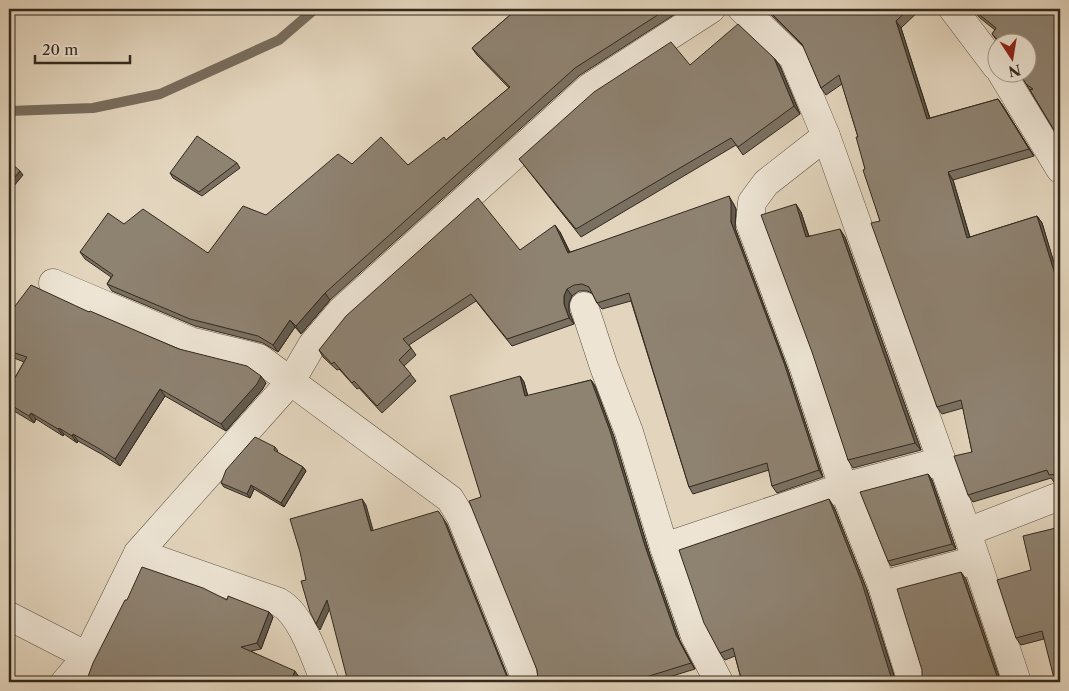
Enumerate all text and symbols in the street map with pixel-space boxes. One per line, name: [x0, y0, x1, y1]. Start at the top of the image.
scale bar: [35, 32, 130, 64]
north arrow: [986, 32, 1036, 82]
text: 20 m: [42, 40, 78, 59]
text: N: [1007, 61, 1023, 81]

